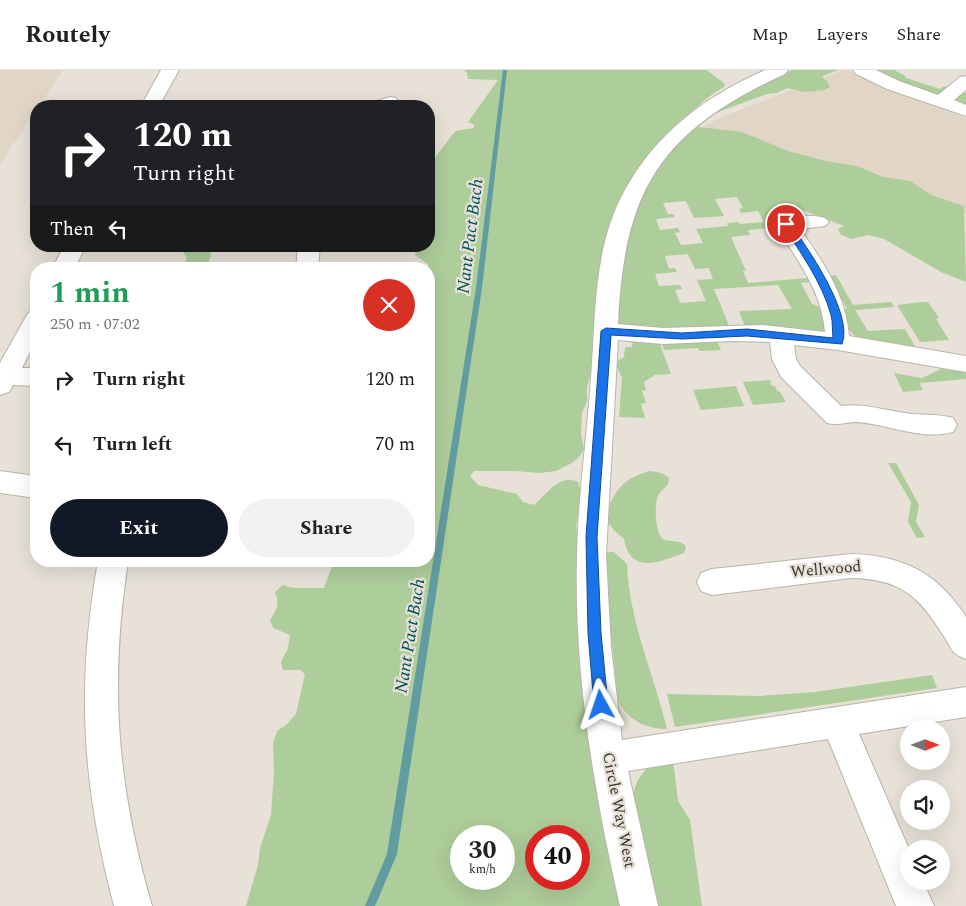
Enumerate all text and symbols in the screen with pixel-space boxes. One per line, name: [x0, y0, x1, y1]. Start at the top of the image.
text: Routely: [25, 17, 110, 53]
text: Map: [752, 21, 788, 48]
text: Layers: [816, 21, 868, 48]
text: Share: [896, 21, 941, 48]
text: 120 m: [133, 109, 232, 162]
icon: right: [50, 120, 115, 185]
text: Turn right: [133, 157, 235, 190]
water label: Nant Pact Bach: [450, 177, 490, 295]
pin: [765, 203, 807, 245]
icon: arrive: [772, 210, 800, 238]
text: Then: [50, 215, 94, 244]
icon: left: [104, 215, 132, 243]
text: 1 min: [50, 270, 130, 316]
button: close: [363, 279, 415, 331]
text: 250 m · 07:02: [50, 312, 140, 336]
text: Turn right: [93, 365, 186, 394]
text: 120 m: [365, 365, 415, 394]
icon: right: [50, 366, 78, 394]
text: Turn left: [93, 430, 172, 459]
text: 70 m: [375, 430, 415, 459]
icon: left: [50, 431, 78, 459]
button: Exit: [50, 499, 228, 557]
button: Share: [238, 499, 415, 557]
street label: Wellwood: [790, 554, 862, 584]
water label: Nant Pact Bach: [388, 577, 432, 695]
position arrow: [574, 678, 626, 730]
north arrow: [900, 720, 950, 770]
map controls: [900, 720, 950, 890]
street label: Circle Way West: [596, 750, 642, 870]
button: sound: [900, 780, 950, 830]
speed limit sign: 40: [525, 825, 590, 890]
text: 30: [468, 832, 497, 870]
button: layers: [900, 840, 950, 890]
text: km/h: [469, 860, 496, 879]

